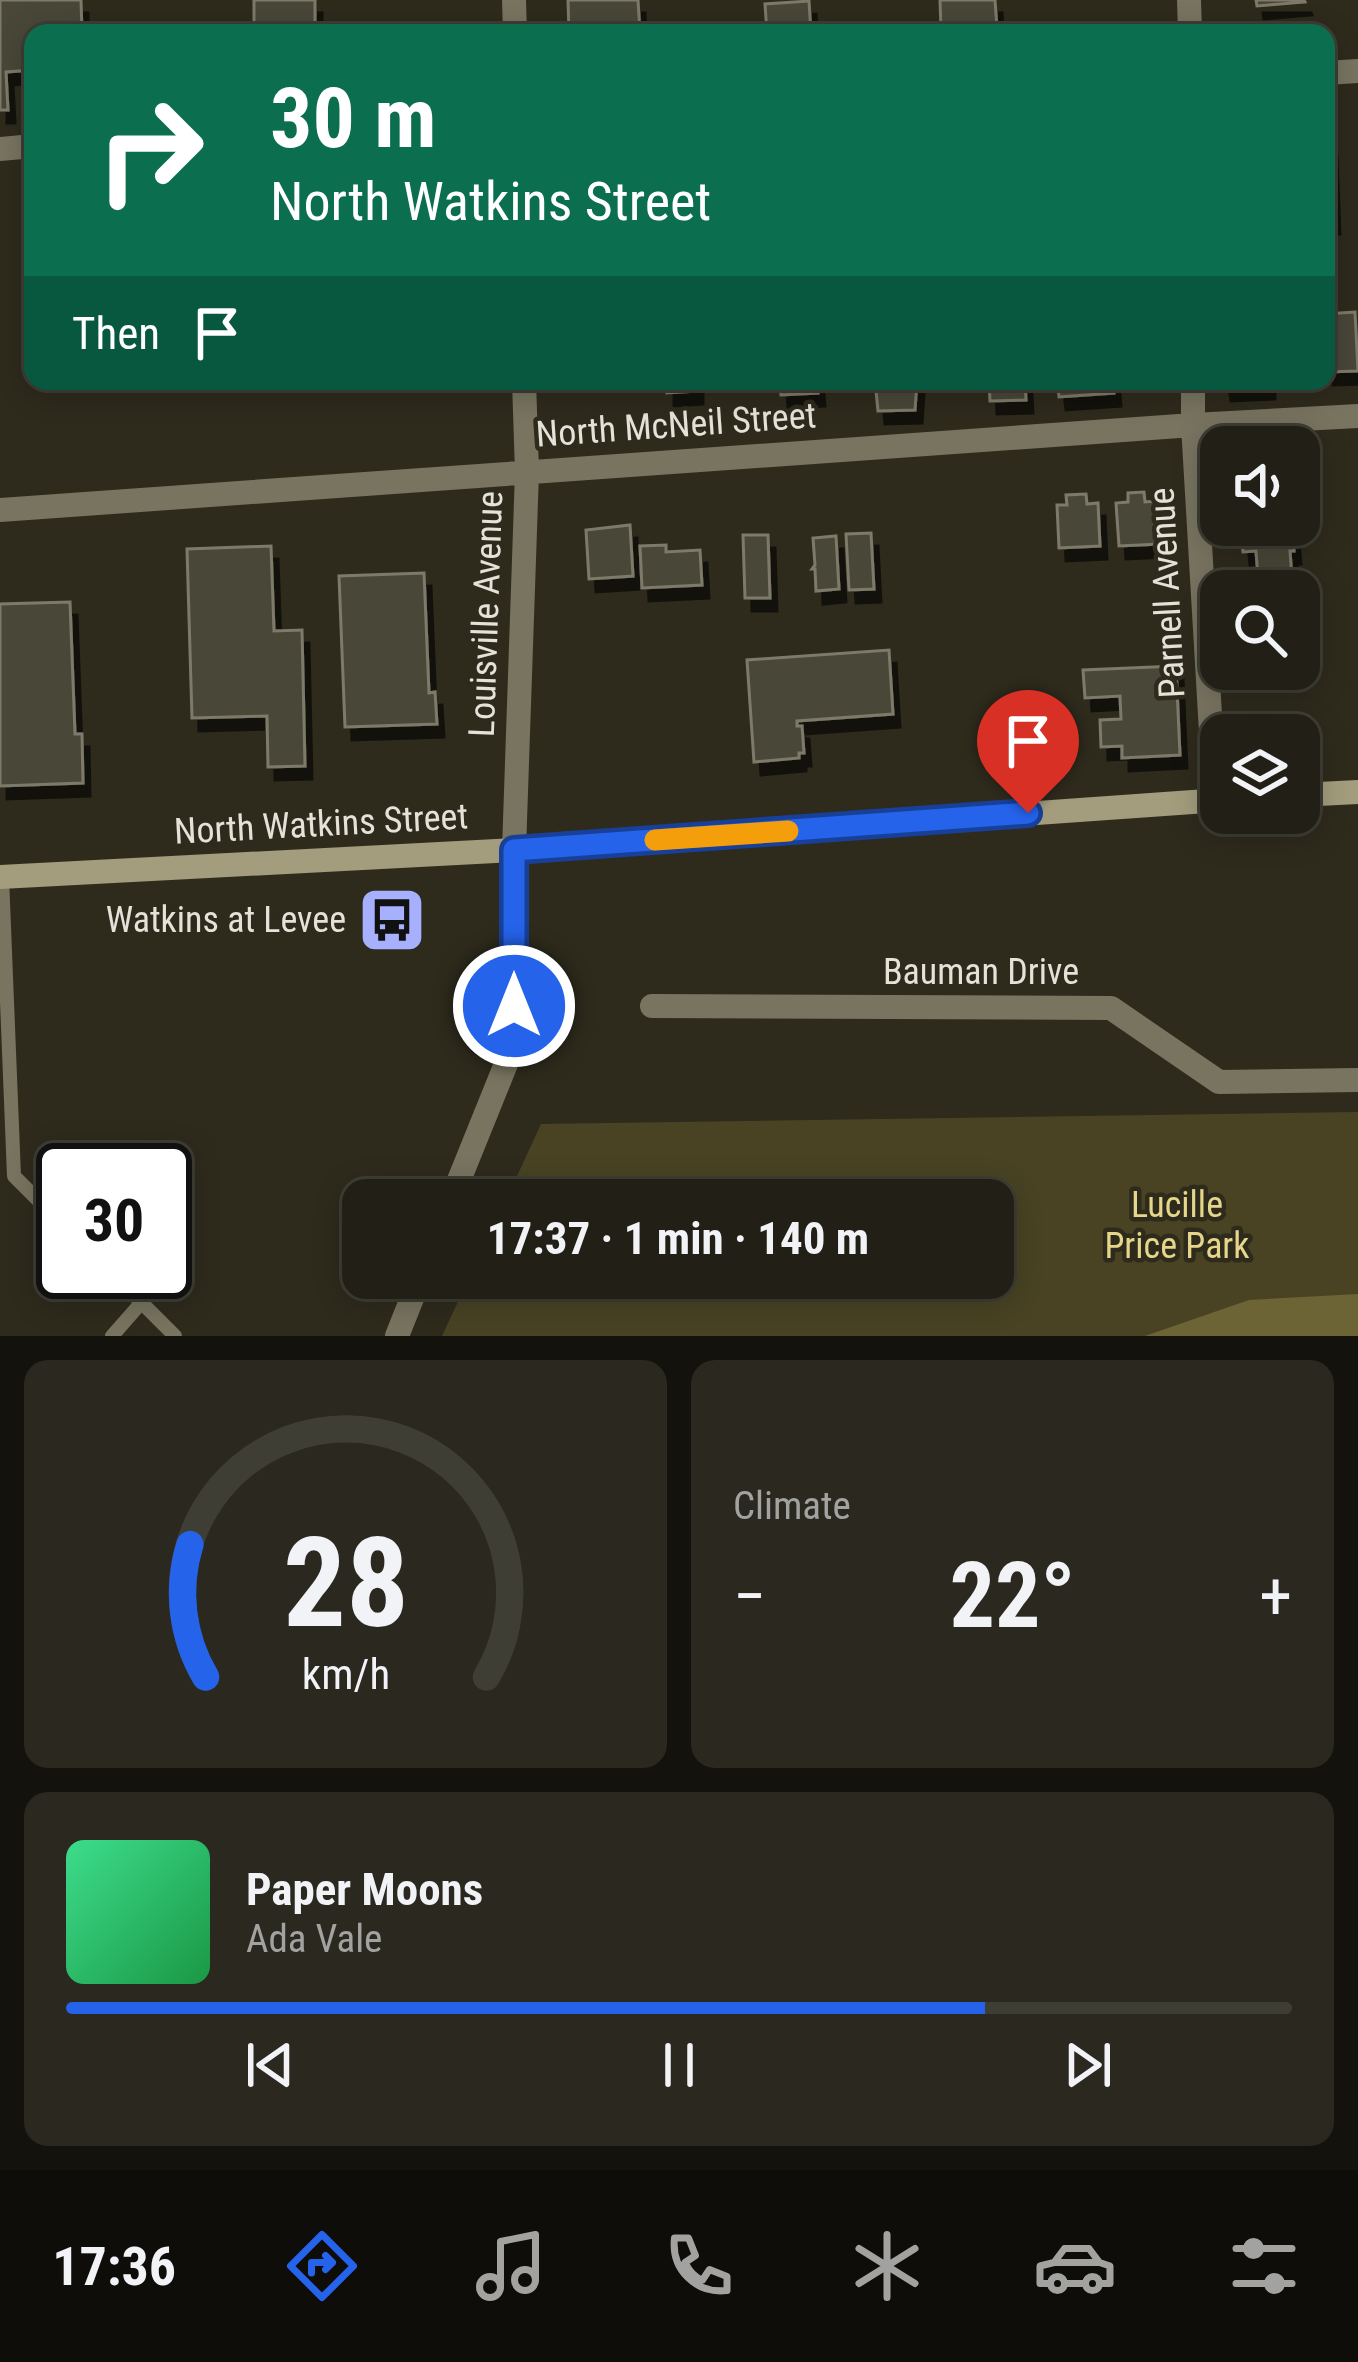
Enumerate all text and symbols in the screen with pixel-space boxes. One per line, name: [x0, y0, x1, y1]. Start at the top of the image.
text: 30 m: [270, 69, 437, 168]
icon: right: [72, 72, 228, 228]
text: North Watkins Street: [270, 170, 711, 233]
icon: arrive: [184, 300, 250, 366]
text: Then: [72, 307, 160, 360]
street label: North McNeil Street: [535, 394, 817, 456]
map controls: [1200, 426, 1320, 834]
button: sound: [1200, 426, 1320, 546]
street label: Parnell Avenue: [1141, 487, 1193, 699]
street label: Louisville Avenue: [461, 490, 511, 738]
button: search: [1200, 570, 1320, 690]
pin: [977, 690, 1079, 813]
icon: arrive: [995, 708, 1061, 774]
button: layers: [1200, 714, 1320, 834]
street label: North Watkins Street: [173, 795, 469, 853]
bus stop icon: Watkins at Levee: [357, 885, 427, 955]
place label: Watkins at Levee: [106, 899, 346, 941]
position arrow: [451, 943, 577, 1069]
street label: Bauman Drive: [883, 951, 1079, 993]
speed limit sign: 30: [36, 1143, 192, 1299]
park label: Lucille Price Park: [1104, 1184, 1250, 1267]
text: 17:37 · 1 min · 140 m: [487, 1212, 869, 1265]
text: Climate: [733, 1483, 851, 1529]
text: 28: [282, 1510, 409, 1656]
text: 22°: [950, 1544, 1076, 1649]
text: −: [733, 1558, 766, 1635]
text: +: [1259, 1558, 1292, 1635]
text: km/h: [301, 1649, 390, 1699]
text: Paper Moons: [246, 1863, 483, 1916]
text: Ada Vale: [246, 1916, 382, 1962]
icon: previous: [237, 2032, 303, 2098]
icon: pause: [646, 2032, 712, 2098]
icon: next: [1055, 2032, 1121, 2098]
icon: directions: [280, 2224, 364, 2308]
icon: music: [469, 2224, 553, 2308]
icon: phone: [657, 2224, 741, 2308]
icon: climate: [845, 2224, 929, 2308]
icon: car: [1033, 2224, 1117, 2308]
icon: filters: [1222, 2224, 1306, 2308]
text: 17:36: [52, 2235, 176, 2298]

